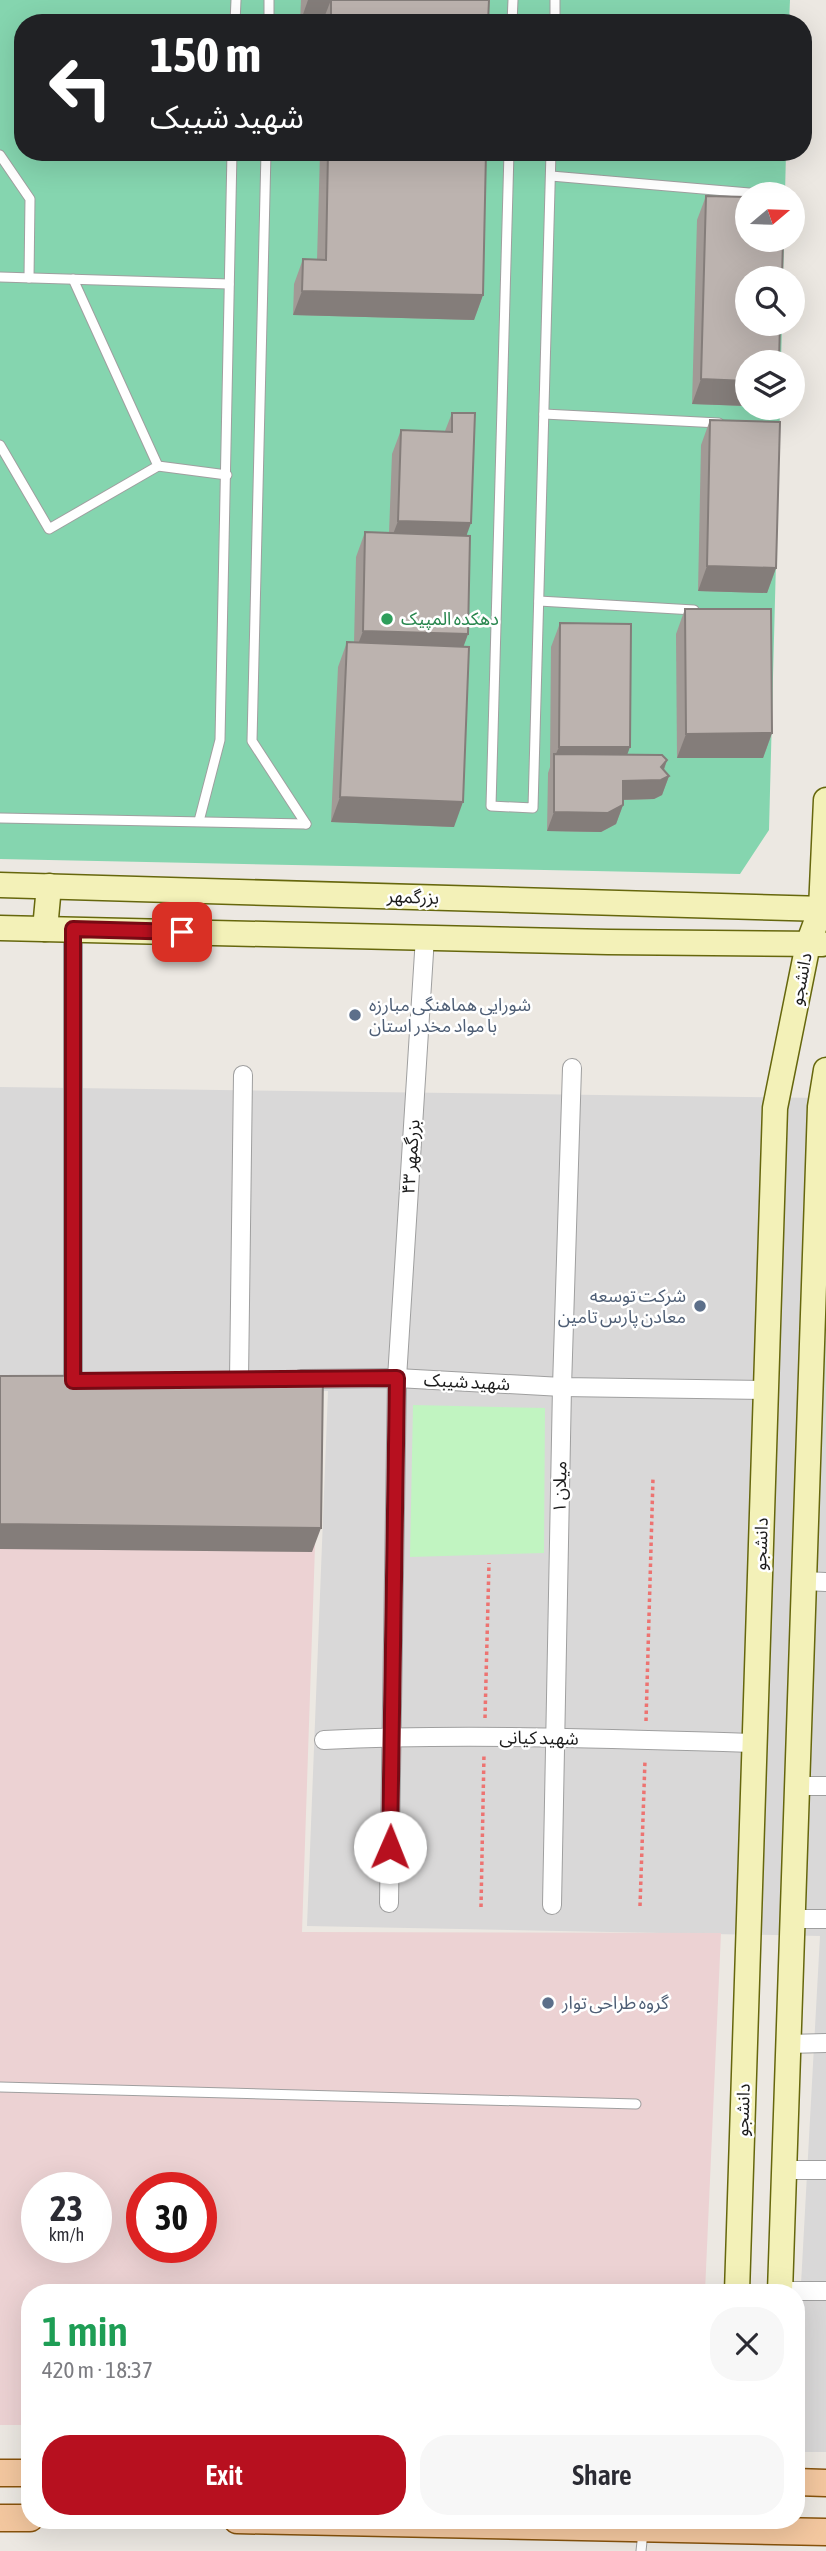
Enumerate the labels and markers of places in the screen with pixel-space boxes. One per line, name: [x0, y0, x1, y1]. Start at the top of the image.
place label: دهکده المپیک: [401, 608, 499, 630]
marker: دهکده المپیک: [379, 611, 395, 627]
pin: [152, 902, 212, 962]
place label: شورایی هماهنگی مبارزه با مواد مخدر استان: [369, 994, 531, 1037]
marker: شورایی هماهنگی مبارزه با مواد مخدر استان: [347, 1007, 363, 1023]
place label: شرکت توسعه معادن پارس تامین: [558, 1285, 686, 1328]
marker: شرکت توسعه معادن پارس تامین: [692, 1298, 708, 1314]
place label: گروه طراحی توار: [561, 1992, 669, 2014]
marker: گروه طراحی توار: [540, 1995, 556, 2011]

